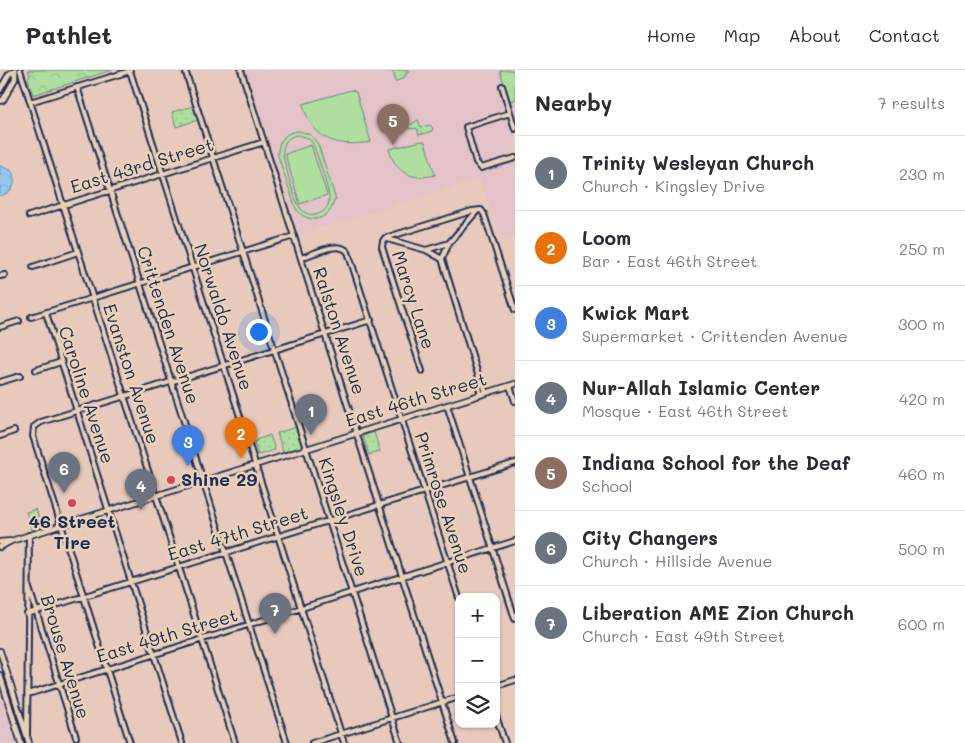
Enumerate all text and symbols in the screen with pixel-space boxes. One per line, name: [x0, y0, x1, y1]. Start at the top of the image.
text: Pathlet: [25, 19, 112, 50]
text: Home: [647, 23, 696, 47]
text: Map: [724, 23, 760, 47]
text: About: [788, 23, 841, 47]
text: Contact: [869, 23, 940, 47]
text: Nearby: [535, 89, 612, 116]
text: 7 results: [878, 92, 945, 113]
pin: 5: [377, 104, 409, 145]
street label: East 43rd Street: [67, 132, 216, 198]
text: Trinity Wesleyan Church: [582, 150, 814, 175]
text: 1: [547, 163, 555, 184]
text: 230 m: [899, 163, 945, 184]
text: Church · Kingsley Drive: [582, 175, 765, 196]
text: Loom: [582, 225, 631, 250]
text: 2: [547, 238, 555, 259]
text: 250 m: [899, 238, 945, 259]
street label: Norwaldo Avenue: [189, 240, 259, 393]
street label: Crittenden Avenue: [132, 243, 206, 407]
street label: Marcy Lane: [387, 247, 441, 352]
text: Bar · East 46th Street: [582, 250, 757, 271]
street label: Ralston Avenue: [308, 264, 372, 397]
street label: Evanston Avenue: [98, 300, 166, 447]
text: Kwick Mart: [582, 300, 689, 325]
text: 3: [546, 313, 556, 334]
text: 300 m: [898, 313, 945, 334]
your location: [246, 319, 272, 345]
street label: Caroline Avenue: [53, 323, 120, 466]
text: Supermarket · Crittenden Avenue: [582, 325, 848, 346]
street label: East 46th Street: [342, 366, 489, 432]
text: Nur-Allah Islamic Center: [582, 375, 820, 400]
text: 4: [546, 388, 556, 409]
text: 420 m: [899, 388, 945, 409]
pin: 1: [295, 394, 327, 435]
text: Mosque · East 46th Street: [582, 400, 788, 421]
pin: 2: [225, 417, 257, 458]
pin: 3: [172, 425, 204, 466]
street label: Primrose Avenue: [410, 429, 478, 577]
text: Indiana School for the Deaf: [582, 450, 850, 475]
pin: 6: [48, 452, 80, 493]
street label: Kingsley Drive: [313, 454, 375, 579]
text: 5: [546, 463, 556, 484]
text: 460 m: [898, 463, 945, 484]
place label: Shine 29: [181, 467, 257, 491]
pin: 4: [125, 469, 157, 510]
marker: Shine 29: [165, 474, 177, 486]
text: School: [582, 475, 632, 496]
marker: 46 Street Tire: [66, 497, 78, 509]
street label: East 47th Street: [165, 500, 311, 566]
place label: 46 Street Tire: [29, 509, 115, 554]
text: City Changers: [582, 525, 718, 550]
text: 6: [546, 538, 556, 559]
text: 500 m: [898, 538, 945, 559]
text: Church · Hillside Avenue: [582, 550, 772, 571]
street label: Brouse Avenue: [36, 592, 96, 722]
pin: 7: [259, 593, 291, 634]
map controls: [455, 593, 500, 728]
button: +: [455, 593, 500, 638]
text: Liberation AME Zion Church: [582, 600, 854, 625]
street label: East 49th Street: [93, 602, 240, 668]
text: 7: [547, 613, 555, 634]
text: 600 m: [898, 613, 945, 634]
text: Church · East 49th Street: [582, 625, 785, 646]
button: −: [455, 638, 500, 683]
button: layers: [455, 683, 500, 728]

